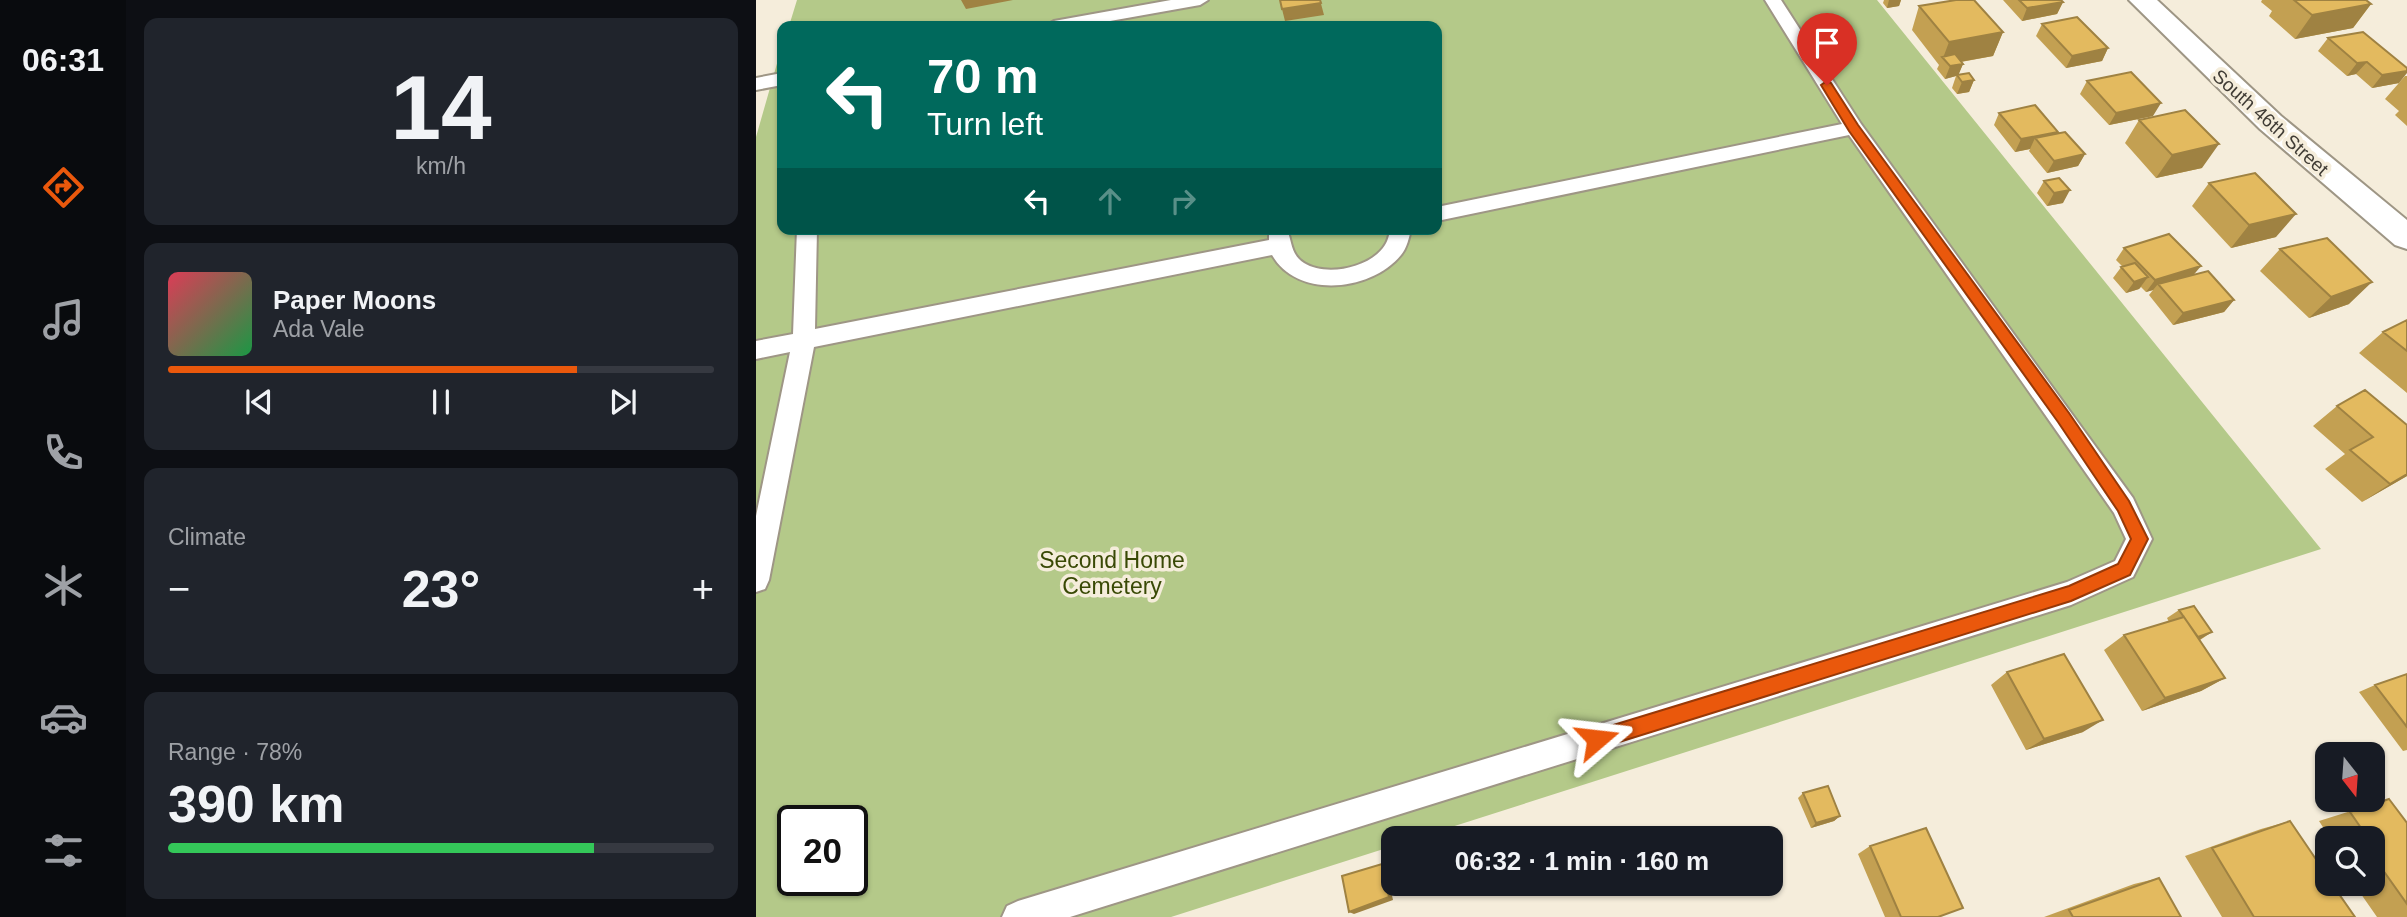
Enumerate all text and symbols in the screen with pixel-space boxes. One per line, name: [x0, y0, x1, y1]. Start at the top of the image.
pin: [1797, 13, 1857, 85]
icon: arrive: [1808, 24, 1846, 62]
text: 06:31: [22, 42, 104, 78]
icon: left: [812, 49, 903, 140]
text: 70 m: [927, 49, 1039, 103]
text: 14: [390, 57, 492, 158]
street label: South 46th Street: [2209, 65, 2333, 180]
text: Turn left: [927, 106, 1043, 142]
text: km/h: [416, 153, 466, 179]
icon: directions: [39, 163, 88, 212]
icon: left: [1018, 182, 1056, 220]
icon: ahead: [1091, 182, 1129, 220]
icon: right: [1164, 182, 1202, 220]
text: Paper Moons: [273, 285, 436, 315]
icon: music: [39, 295, 88, 344]
text: Ada Vale: [273, 316, 365, 342]
icon: previous: [240, 383, 278, 421]
icon: pause: [422, 383, 460, 421]
icon: next: [604, 383, 642, 421]
icon: phone: [39, 428, 88, 477]
text: Climate: [168, 524, 246, 550]
park label: Second Home Cemetery: [1039, 547, 1185, 599]
text: 23°: [402, 560, 480, 618]
icon: climate: [39, 561, 88, 610]
text: −: [168, 568, 190, 610]
text: +: [692, 568, 714, 610]
icon: car: [39, 693, 88, 742]
position arrow: [1560, 702, 1634, 776]
text: Range · 78%: [168, 739, 302, 765]
north arrow: [2315, 742, 2385, 812]
map controls: [2315, 742, 2385, 896]
text: 390 km: [168, 775, 344, 833]
speed limit sign: 20: [777, 805, 868, 896]
icon: filters: [39, 826, 88, 875]
button: search: [2315, 826, 2385, 896]
text: 06:32 · 1 min · 160 m: [1455, 846, 1709, 876]

